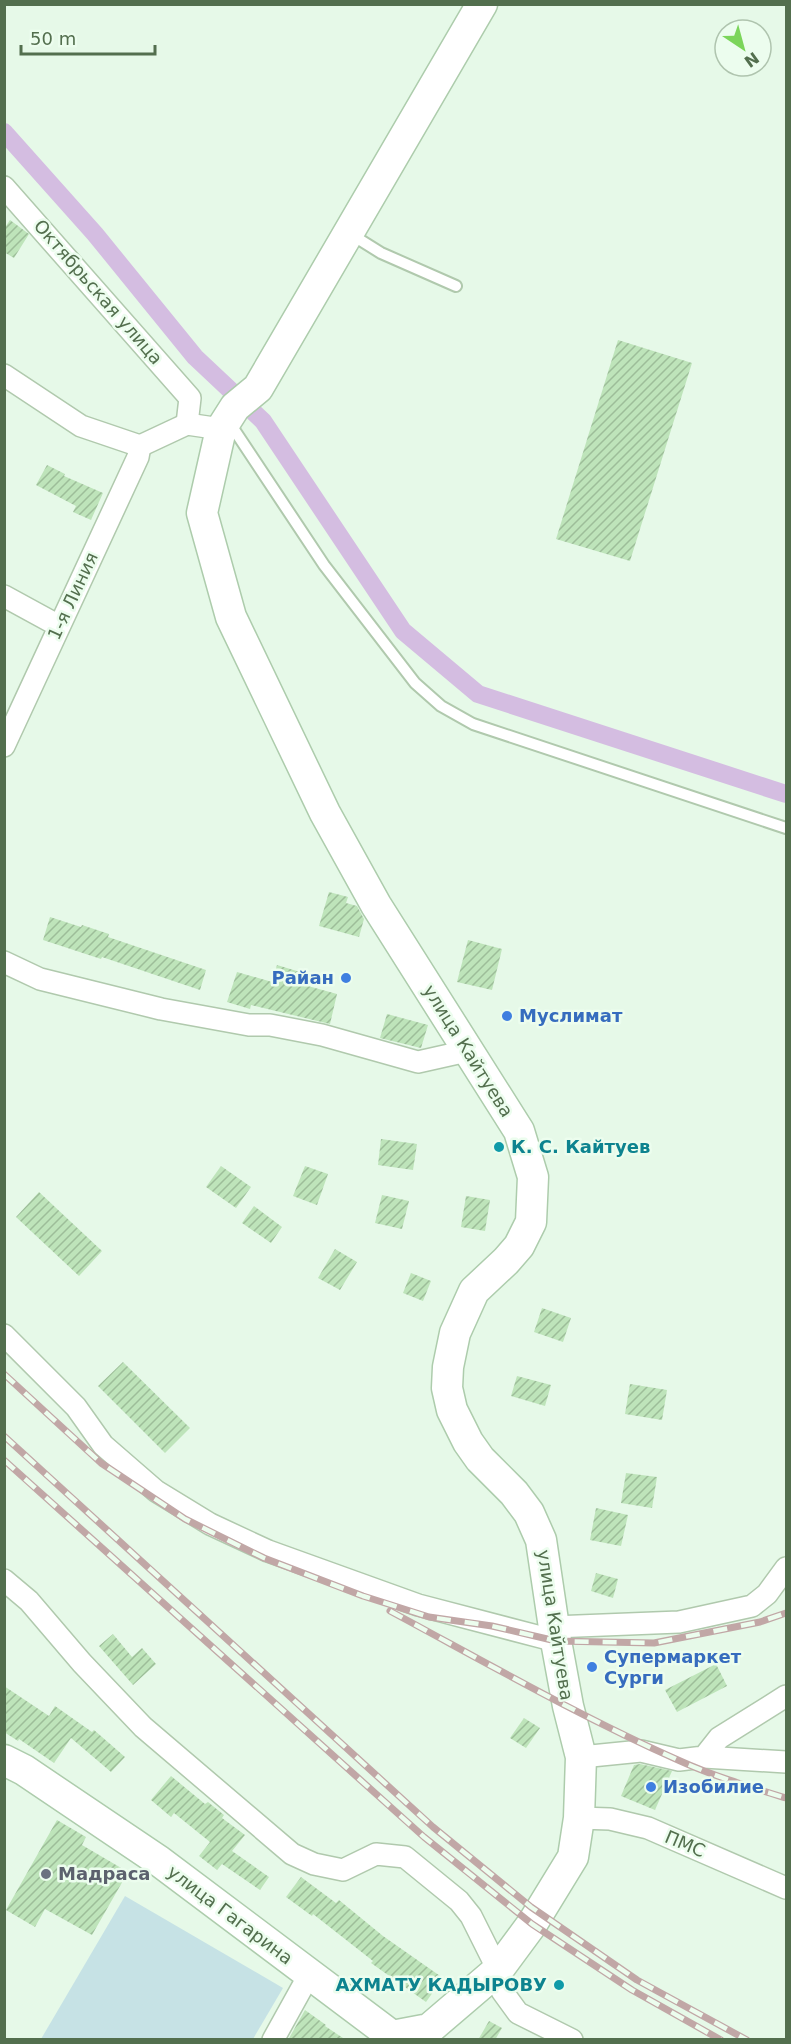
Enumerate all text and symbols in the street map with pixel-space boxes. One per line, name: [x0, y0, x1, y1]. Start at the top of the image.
scale bar: [21, 18, 154, 56]
north arrow: [713, 18, 773, 78]
text: 50 m: [30, 28, 76, 49]
text: N: [741, 48, 763, 71]
street label: Октябрьская улица: [30, 215, 167, 368]
street label: 1-я Линия: [43, 549, 102, 643]
place label: Райан: [271, 967, 334, 988]
marker: Райан: [339, 971, 353, 985]
street label: улица Кайтуева: [419, 981, 518, 1121]
place label: Муслимат: [519, 1005, 623, 1026]
marker: Муслимат: [500, 1009, 514, 1023]
place label: К. С. Кайтуев: [511, 1136, 650, 1157]
marker: К. С. Кайтуев: [492, 1140, 506, 1154]
street label: улица Кайтуева: [533, 1548, 578, 1702]
place label: Супермаркет Сурги: [604, 1646, 742, 1688]
marker: Супермаркет Сурги: [585, 1660, 599, 1674]
place label: Изобилие: [663, 1776, 764, 1797]
marker: Изобилие: [644, 1780, 658, 1794]
street label: ПМС: [662, 1826, 708, 1861]
street label: улица Гагарина: [164, 1861, 297, 1969]
place label: Мадраса: [58, 1863, 150, 1884]
marker: Мадраса: [39, 1867, 53, 1881]
place label: АХМАТУ КАДЫРОВУ: [336, 1974, 547, 1995]
marker: АХМАТУ КАДЫРОВУ: [552, 1978, 566, 1992]

